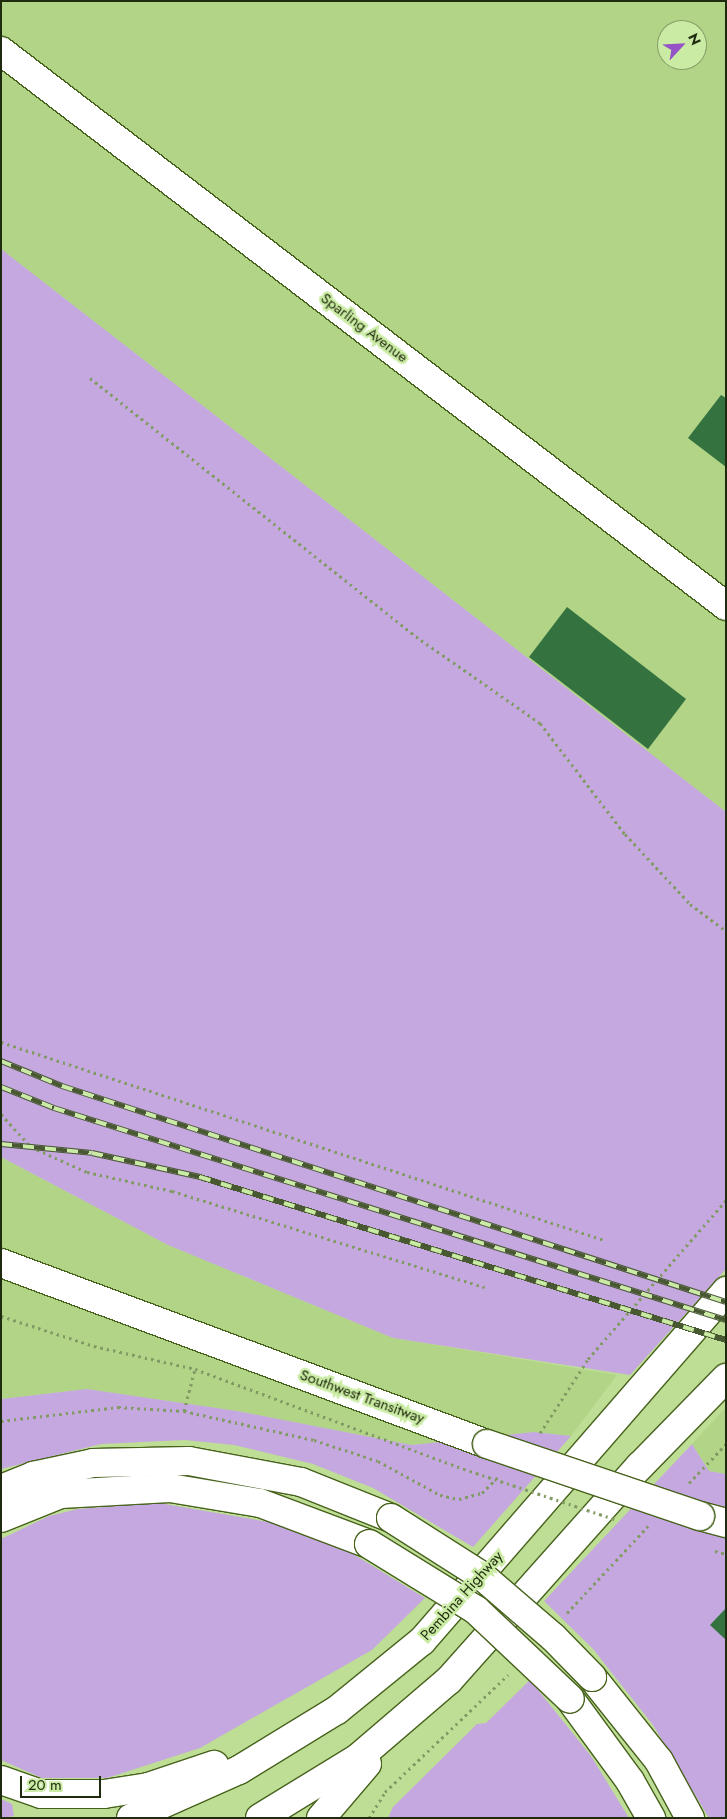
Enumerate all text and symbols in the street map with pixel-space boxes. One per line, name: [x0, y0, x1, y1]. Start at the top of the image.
north arrow: [657, 20, 707, 70]
text: N: [683, 30, 706, 48]
street label: Sparling Avenue: [317, 289, 411, 367]
street label: Southwest Transitway: [297, 1366, 427, 1428]
street label: Pembina Highway: [417, 1548, 507, 1644]
scale bar: [22, 1766, 104, 1798]
text: 20 m: [28, 1774, 62, 1796]

